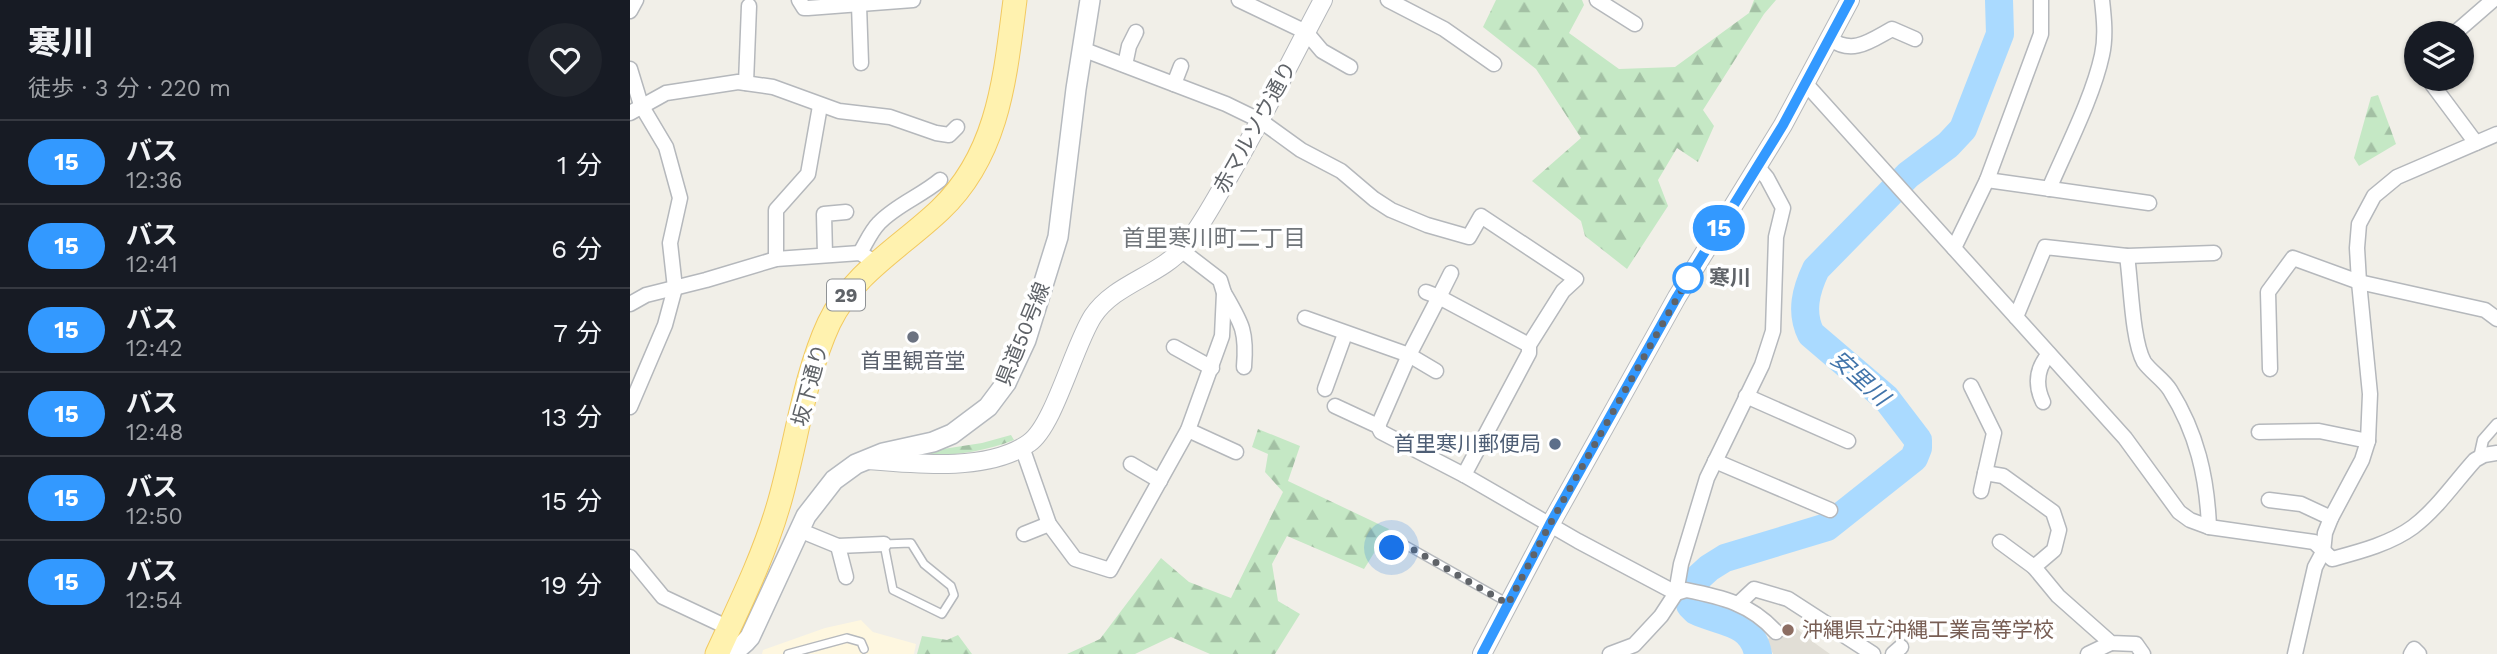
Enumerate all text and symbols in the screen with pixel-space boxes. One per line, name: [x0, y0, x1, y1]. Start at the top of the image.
map controls: [2404, 21, 2474, 91]
button: layers: [2404, 21, 2474, 91]
text: 寒川: [28, 23, 94, 62]
button: heart: [528, 23, 602, 97]
street label: 赤マルソウ通り: [1208, 56, 1301, 197]
text: 徒歩 · 3 分 · 220 m: [28, 75, 231, 102]
text: バス: [126, 136, 178, 166]
text: 15: [54, 148, 79, 176]
text: 1 分: [557, 150, 602, 180]
text: 12:36: [126, 167, 183, 194]
line badge: 15: [1688, 205, 1750, 251]
text: 15: [1707, 214, 1731, 242]
text: バス: [126, 220, 178, 250]
district label: 首里寒川町二丁目: [1122, 225, 1306, 252]
text: 15: [54, 232, 79, 260]
text: 6 分: [551, 234, 602, 264]
text: 12:41: [126, 251, 178, 278]
marker: 寒川: [1673, 263, 1703, 293]
place label: 寒川: [1709, 265, 1751, 290]
street label: 県道50号線: [990, 278, 1055, 389]
road number: 29: [827, 280, 865, 310]
text: バス: [126, 304, 178, 334]
text: 15: [54, 316, 79, 344]
text: 7 分: [553, 318, 602, 348]
marker: 首里観音堂: [905, 329, 921, 345]
text: 12:42: [126, 335, 183, 362]
street label: 坂下通り: [787, 341, 832, 429]
water label: 安里川: [1825, 345, 1897, 413]
place label: 首里観音堂: [861, 348, 966, 373]
text: バス: [126, 388, 178, 418]
text: 15: [54, 400, 79, 428]
text: 13 分: [542, 402, 602, 432]
text: 12:48: [126, 419, 183, 446]
place label: 首里寒川郵便局: [1394, 431, 1541, 456]
marker: 首里寒川郵便局: [1547, 436, 1563, 452]
text: バス: [126, 472, 178, 502]
text: 15: [54, 484, 79, 512]
text: 15 分: [542, 486, 602, 516]
text: 12:50: [126, 503, 183, 530]
your location: [1374, 530, 1409, 565]
text: バス: [126, 556, 178, 586]
text: 15: [54, 568, 79, 596]
text: 19 分: [541, 570, 602, 600]
text: 12:54: [126, 587, 183, 614]
place label: 沖縄県立沖縄工業高等学校: [1802, 617, 2054, 642]
marker: 沖縄県立沖縄工業高等学校: [1780, 622, 1796, 638]

